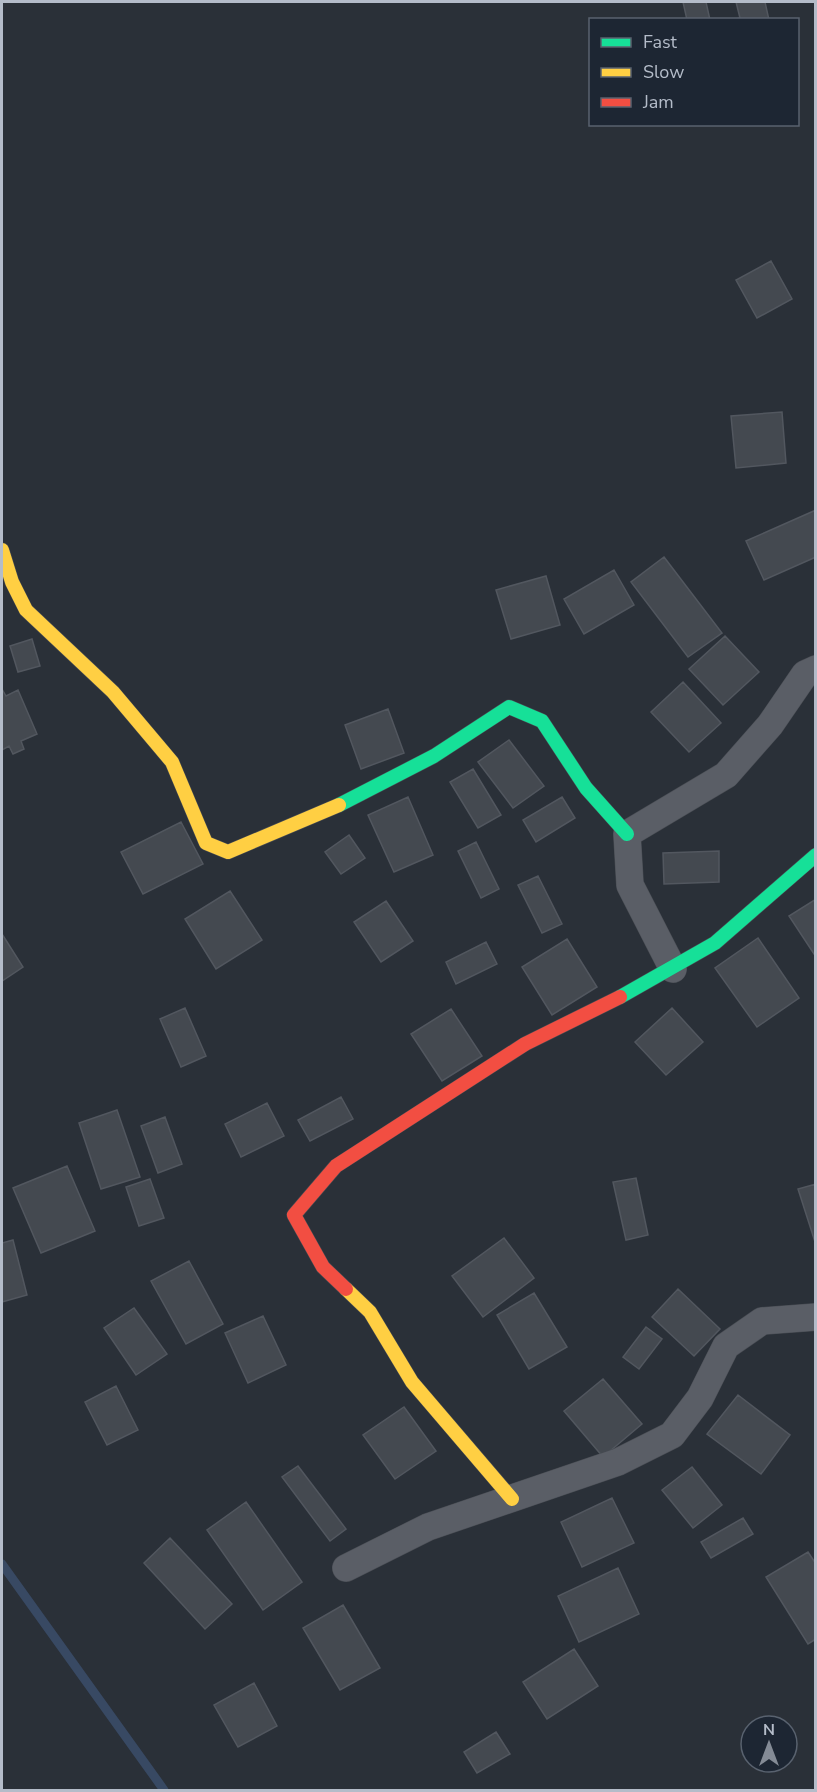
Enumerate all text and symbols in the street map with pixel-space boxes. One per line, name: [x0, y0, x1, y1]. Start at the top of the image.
legend: [589, 18, 799, 126]
text: Fast: [643, 30, 678, 54]
text: Slow: [643, 60, 684, 84]
text: Jam: [642, 90, 674, 114]
north arrow: [739, 1714, 799, 1774]
text: N: [763, 1719, 775, 1741]

